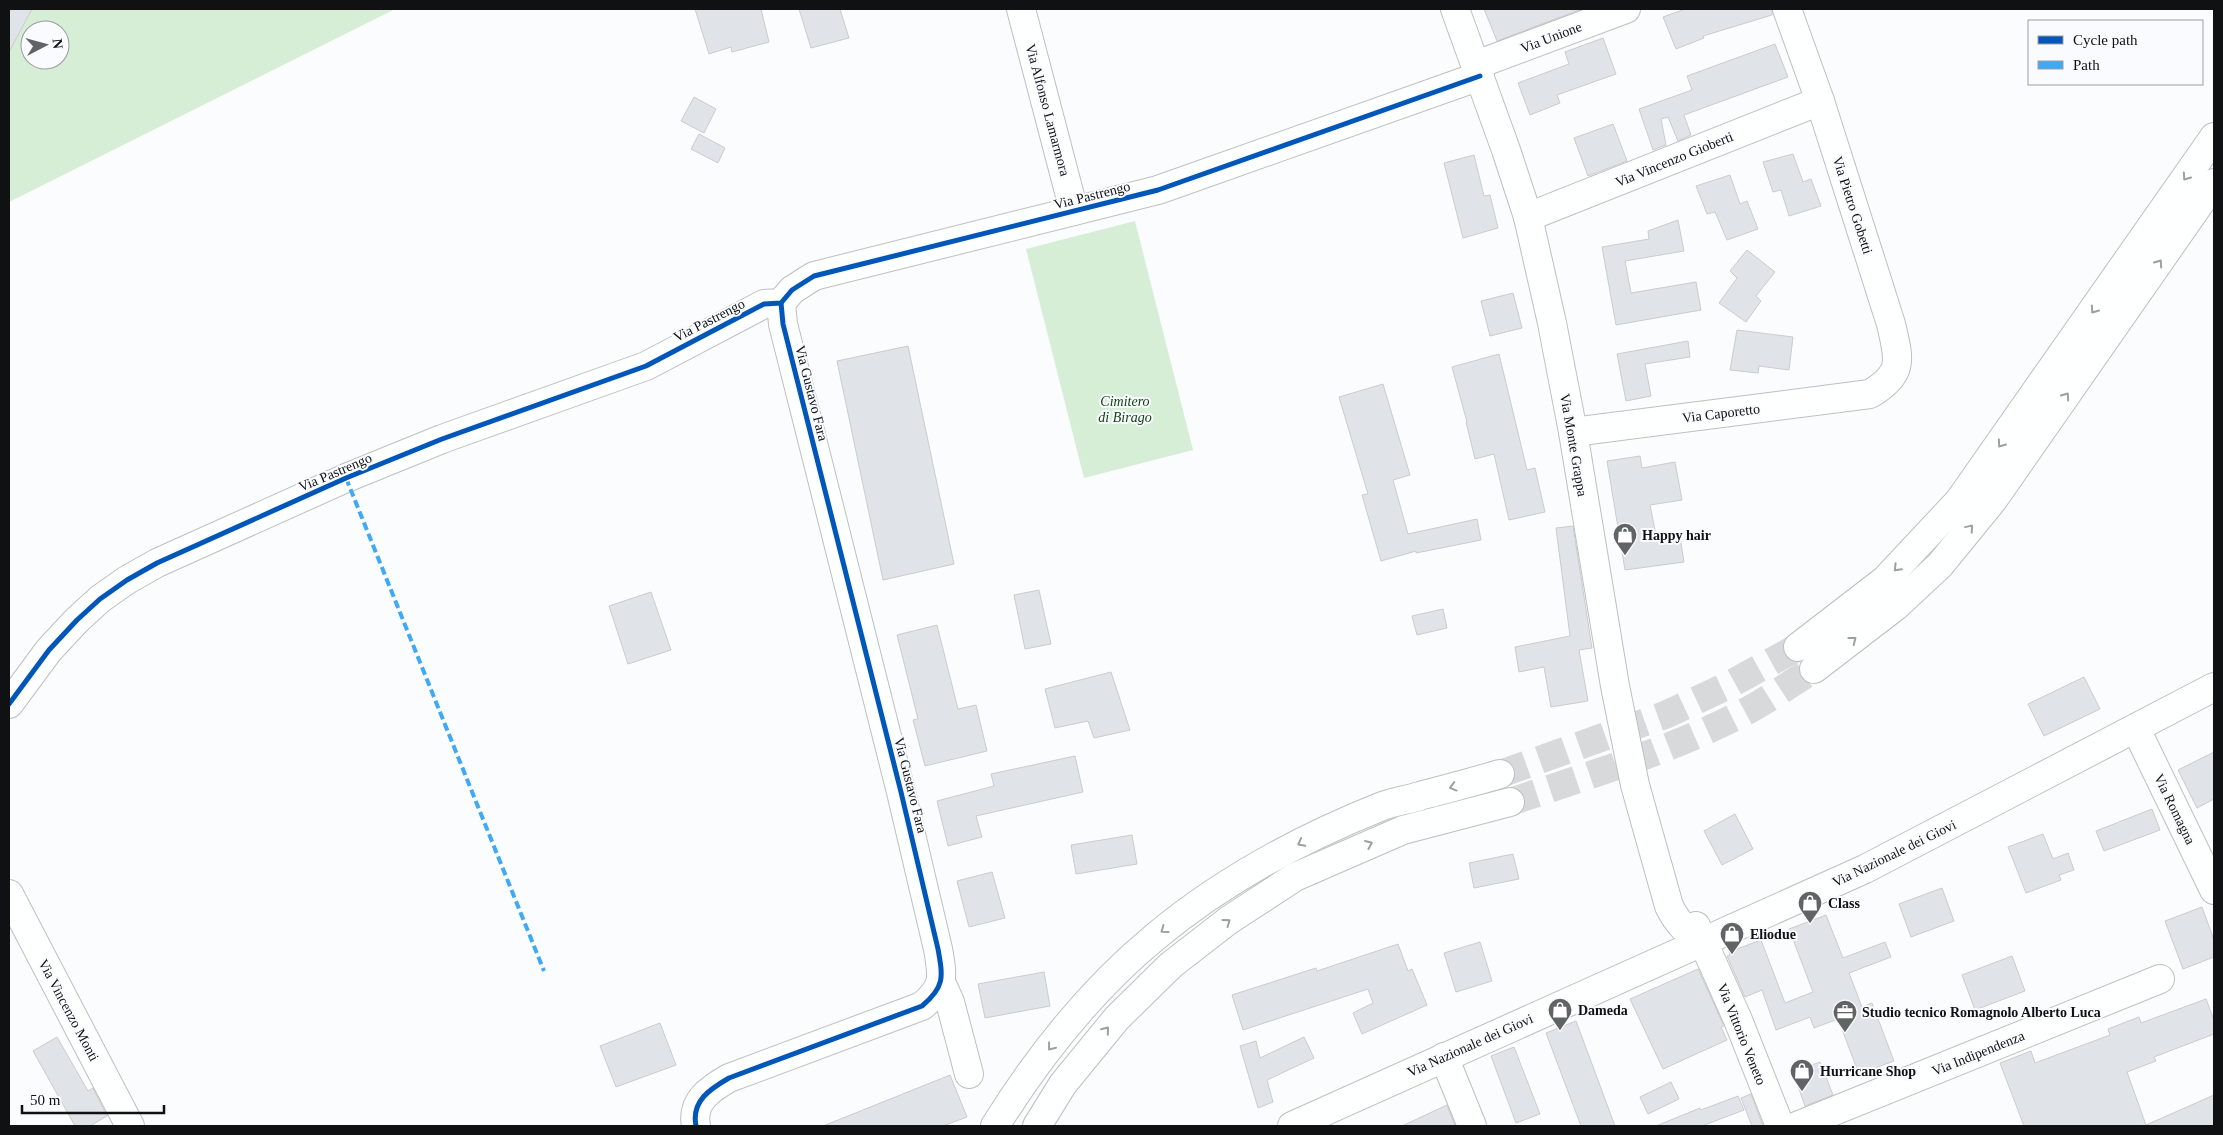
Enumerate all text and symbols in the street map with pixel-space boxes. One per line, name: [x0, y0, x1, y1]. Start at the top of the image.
street label: Via Unione: [1519, 19, 1584, 56]
north arrow: [20, 20, 70, 70]
legend: [2028, 20, 2203, 85]
text: Cycle path: [2073, 32, 2138, 48]
text: N: [49, 38, 65, 50]
street label: Via Alfonso Lamarmora: [1023, 42, 1073, 179]
text: Path: [2073, 57, 2100, 73]
street label: Via Vincenzo Gioberti: [1613, 129, 1735, 190]
street label: Via Pietro Gobetti: [1830, 154, 1875, 256]
one-way arrow: [2183, 171, 2192, 181]
street label: Via Pastrengo: [1052, 179, 1132, 212]
one-way arrow: [2153, 259, 2162, 269]
street label: Via Pastrengo: [671, 296, 747, 345]
one-way arrow: [2091, 304, 2100, 314]
street label: Via Gustavo Fara: [792, 344, 831, 443]
street label: Via Monte Grappa: [1557, 393, 1590, 498]
one-way arrow: [2060, 393, 2069, 402]
park label: Cimitero di Birago: [1098, 394, 1152, 425]
street label: Via Caporetto: [1681, 401, 1761, 426]
one-way arrow: [1998, 438, 2007, 448]
street label: Via Pastrengo: [296, 450, 374, 495]
shop icon: Happy hair: [1612, 522, 1638, 556]
one-way arrow: [1965, 525, 1973, 534]
place label: Happy hair: [1642, 528, 1711, 543]
one-way arrow: [1894, 562, 1903, 571]
one-way arrow: [1847, 637, 1856, 645]
street label: Via Gustavo Fara: [891, 736, 930, 835]
street label: Via Romagna: [2151, 772, 2198, 848]
one-way arrow: [1449, 782, 1457, 792]
street label: Via Nazionale dei Giovi: [1830, 817, 1959, 890]
one-way arrow: [1297, 837, 1306, 847]
one-way arrow: [1364, 840, 1373, 851]
shop icon: Class: [1797, 890, 1823, 924]
place label: Class: [1828, 896, 1860, 911]
one-way arrow: [1221, 919, 1230, 928]
shop icon: Eliodue: [1719, 921, 1745, 955]
one-way arrow: [1160, 924, 1170, 933]
place label: Eliodue: [1750, 927, 1796, 942]
street label: Via Vincenzo Monti: [35, 957, 102, 1064]
street label: Via Vittorio Veneto: [1714, 981, 1769, 1087]
shop icon: Dameda: [1547, 997, 1573, 1031]
office icon: Studio tecnico Romagnolo Alberto Luca: [1832, 999, 1858, 1033]
place label: Dameda: [1578, 1003, 1628, 1018]
place label: Studio tecnico Romagnolo Alberto Luca: [1862, 1005, 2101, 1020]
street label: Via Nazionale dei Giovi: [1405, 1011, 1535, 1080]
one-way arrow: [1101, 1027, 1110, 1036]
street label: Via Indipendenza: [1930, 1028, 2027, 1079]
one-way arrow: [1049, 1041, 1057, 1050]
shop icon: Hurricane Shop: [1789, 1058, 1815, 1092]
place label: Hurricane Shop: [1820, 1064, 1916, 1079]
scale bar: [22, 1082, 165, 1114]
text: 50 m: [30, 1092, 61, 1108]

